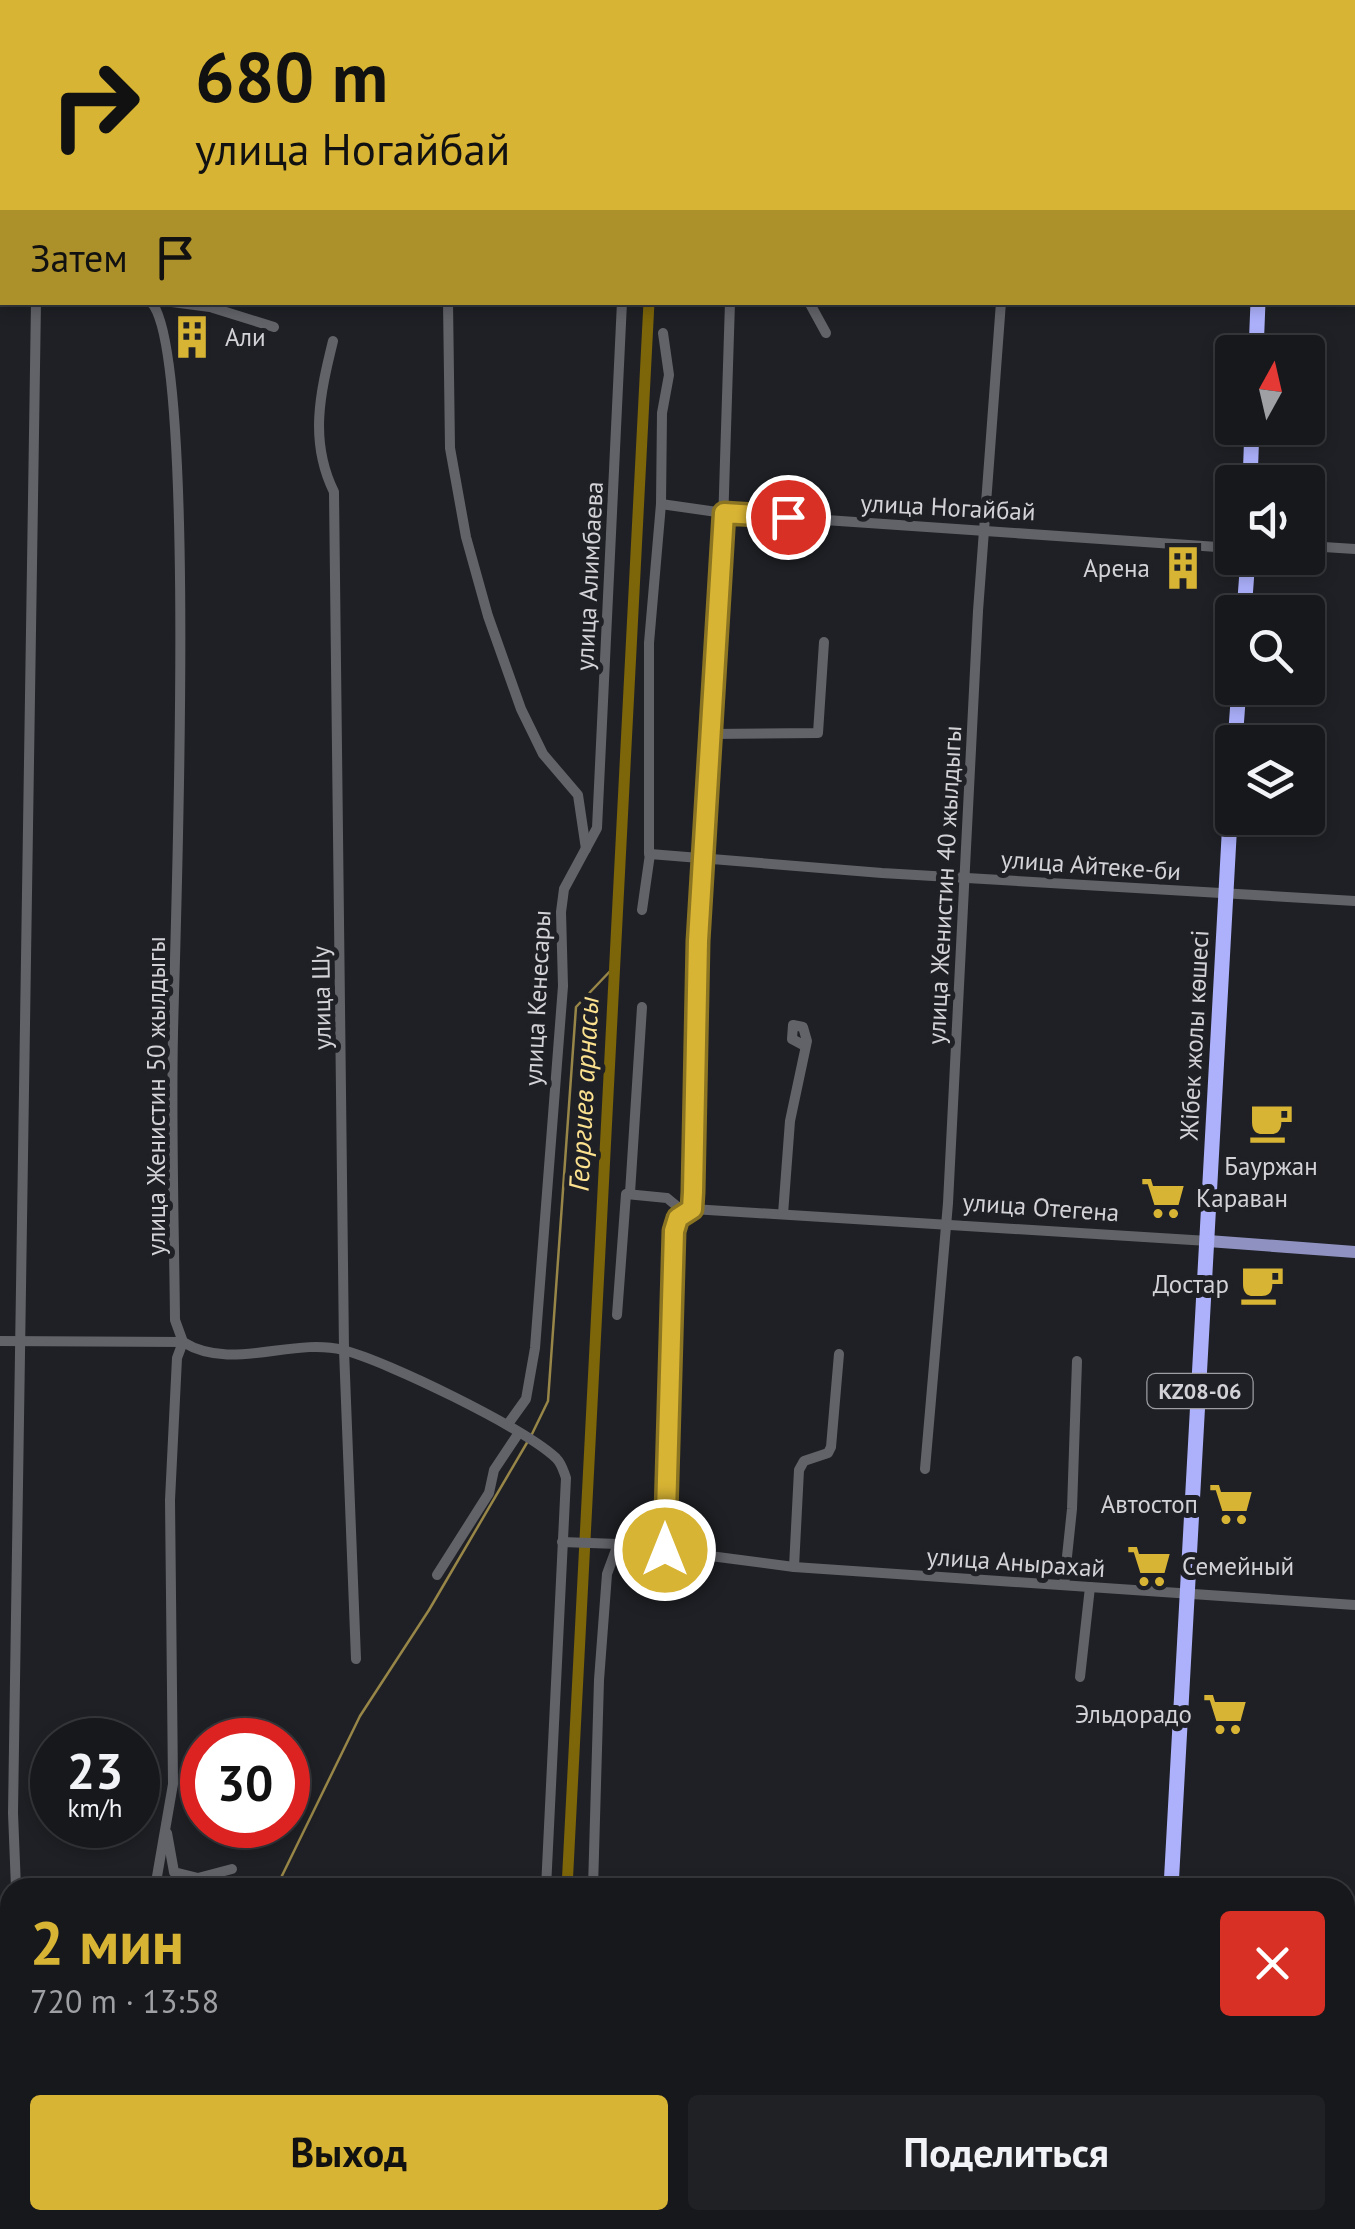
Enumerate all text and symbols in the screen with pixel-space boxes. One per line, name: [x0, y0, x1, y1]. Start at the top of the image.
text: 680 m: [195, 31, 388, 121]
icon: right: [30, 40, 160, 170]
text: улица Ногайбай: [195, 119, 510, 177]
icon: arrive: [148, 230, 203, 285]
text: Затем: [30, 233, 128, 282]
building icon: Али: [168, 313, 216, 361]
place label: Али: [225, 321, 266, 353]
north arrow: [1215, 335, 1325, 445]
map controls: [1215, 335, 1325, 835]
button: sound: [1215, 465, 1325, 575]
pin: [746, 475, 831, 560]
street label: улица Алимбаева: [568, 480, 610, 672]
street label: улица Ногайбай: [860, 486, 1036, 528]
icon: arrive: [761, 490, 816, 545]
building icon: Арена: [1159, 544, 1207, 592]
place label: Арена: [1083, 552, 1150, 584]
button: search: [1215, 595, 1325, 705]
street label: улица Женистин 40 жылдыгы: [920, 725, 968, 1045]
button: layers: [1215, 725, 1325, 835]
street label: улица Айтеке-би: [1000, 843, 1182, 887]
street label: улица Кенесары: [516, 909, 558, 1087]
street label: Жібек жолы көшесі: [1172, 929, 1215, 1142]
street label: улица Женистин 50 жылдыгы: [140, 936, 172, 1256]
street label: улица Шу: [304, 945, 338, 1050]
water label: Георгиев арнасы: [559, 996, 607, 1192]
cafe icon: Бауржан: [1247, 1098, 1295, 1146]
place label: Бауржан: [1224, 1150, 1318, 1182]
supermarket icon: Караван: [1139, 1174, 1187, 1222]
place label: Караван: [1196, 1182, 1288, 1214]
street label: улица Отегена: [962, 1186, 1120, 1228]
cafe icon: Достар: [1238, 1260, 1286, 1308]
place label: Достар: [1153, 1268, 1229, 1300]
road number: KZ08-06: [1148, 1374, 1252, 1408]
supermarket icon: Автостоп: [1207, 1480, 1255, 1528]
place label: Автостоп: [1101, 1488, 1198, 1520]
position arrow: [613, 1498, 717, 1602]
street label: улица Анырахай: [926, 1540, 1106, 1584]
supermarket icon: Семейный: [1125, 1542, 1173, 1590]
place label: Семейный: [1182, 1550, 1294, 1582]
supermarket icon: Эльдорадо: [1201, 1690, 1249, 1738]
place label: Эльдорадо: [1075, 1698, 1192, 1730]
speed limit sign: 30: [180, 1718, 310, 1848]
text: 23: [67, 1738, 123, 1803]
text: km/h: [68, 1792, 122, 1824]
text: 2 мин: [30, 1903, 184, 1981]
button: close: [1220, 1911, 1325, 2016]
text: 720 m · 13:58: [30, 1980, 219, 2022]
button: Выход: [30, 2095, 668, 2210]
button: Поделиться: [688, 2095, 1325, 2210]

